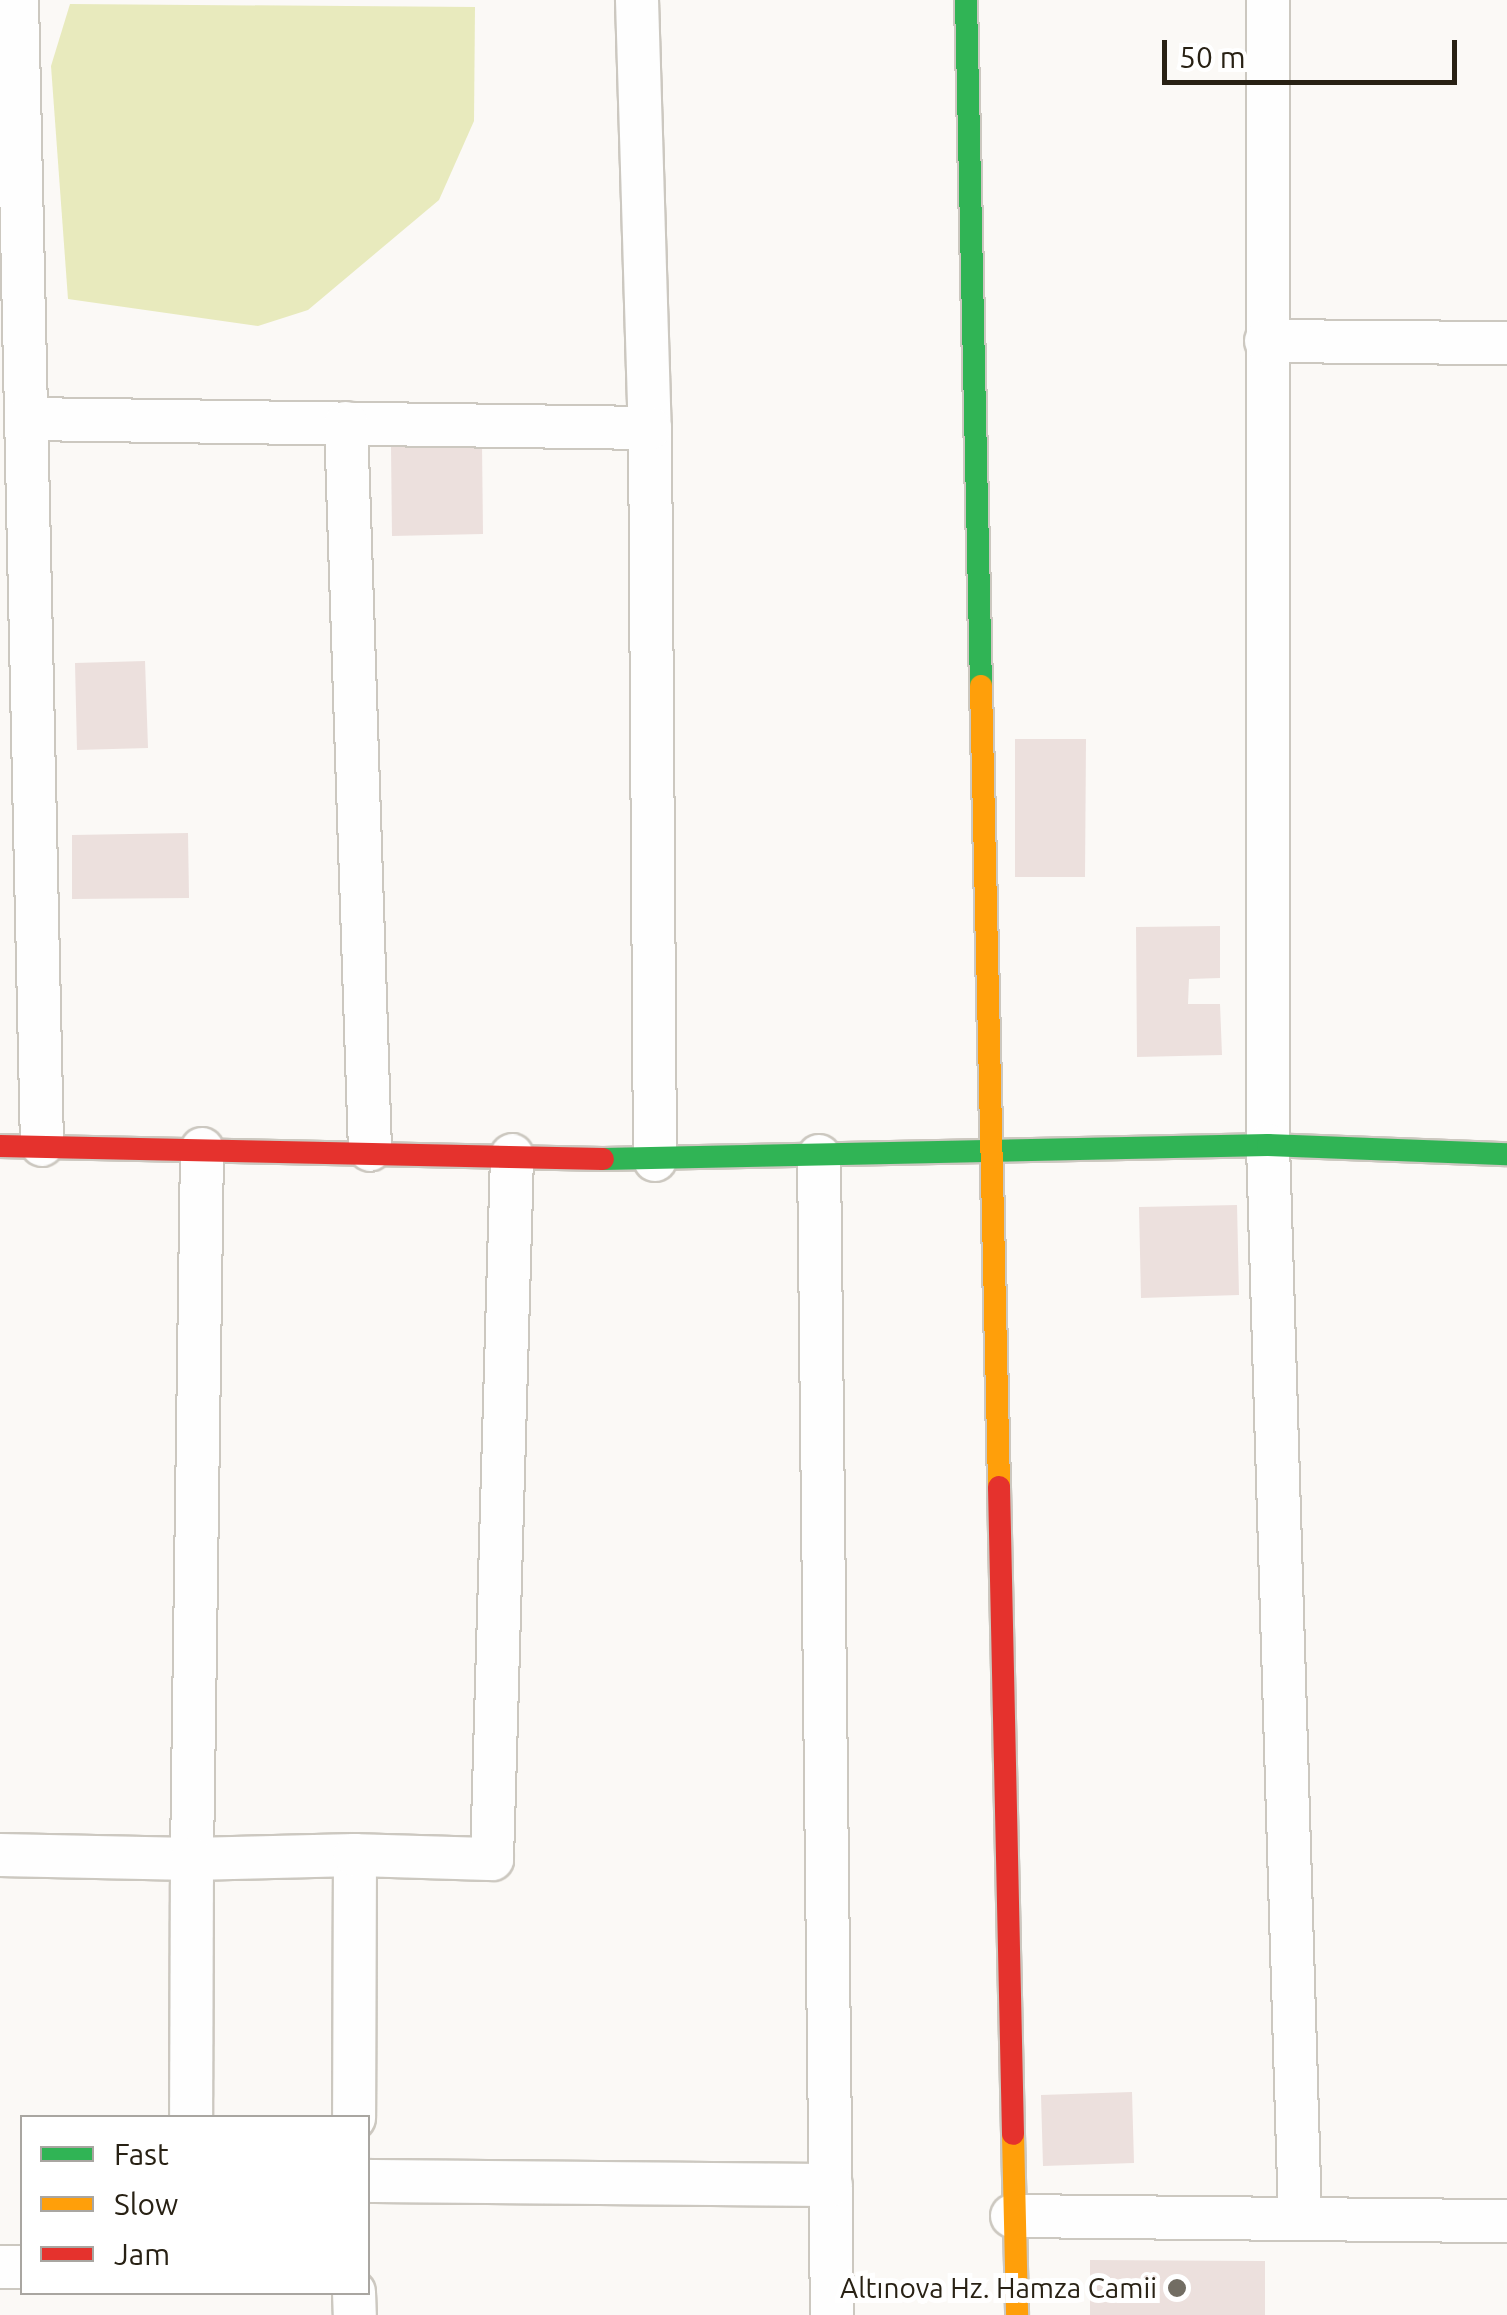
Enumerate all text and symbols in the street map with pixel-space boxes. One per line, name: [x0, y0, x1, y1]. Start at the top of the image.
scale bar: [1167, 20, 1462, 82]
text: 50 m: [1179, 40, 1246, 74]
legend: [20, 2115, 370, 2295]
text: Fast: [114, 2137, 169, 2171]
text: Slow: [114, 2187, 178, 2221]
text: Jam: [114, 2237, 170, 2271]
place label: Altınova Hz. Hamza Camii: [840, 2271, 1157, 2305]
marker: Altınova Hz. Hamza Camii: [1166, 2277, 1188, 2299]

